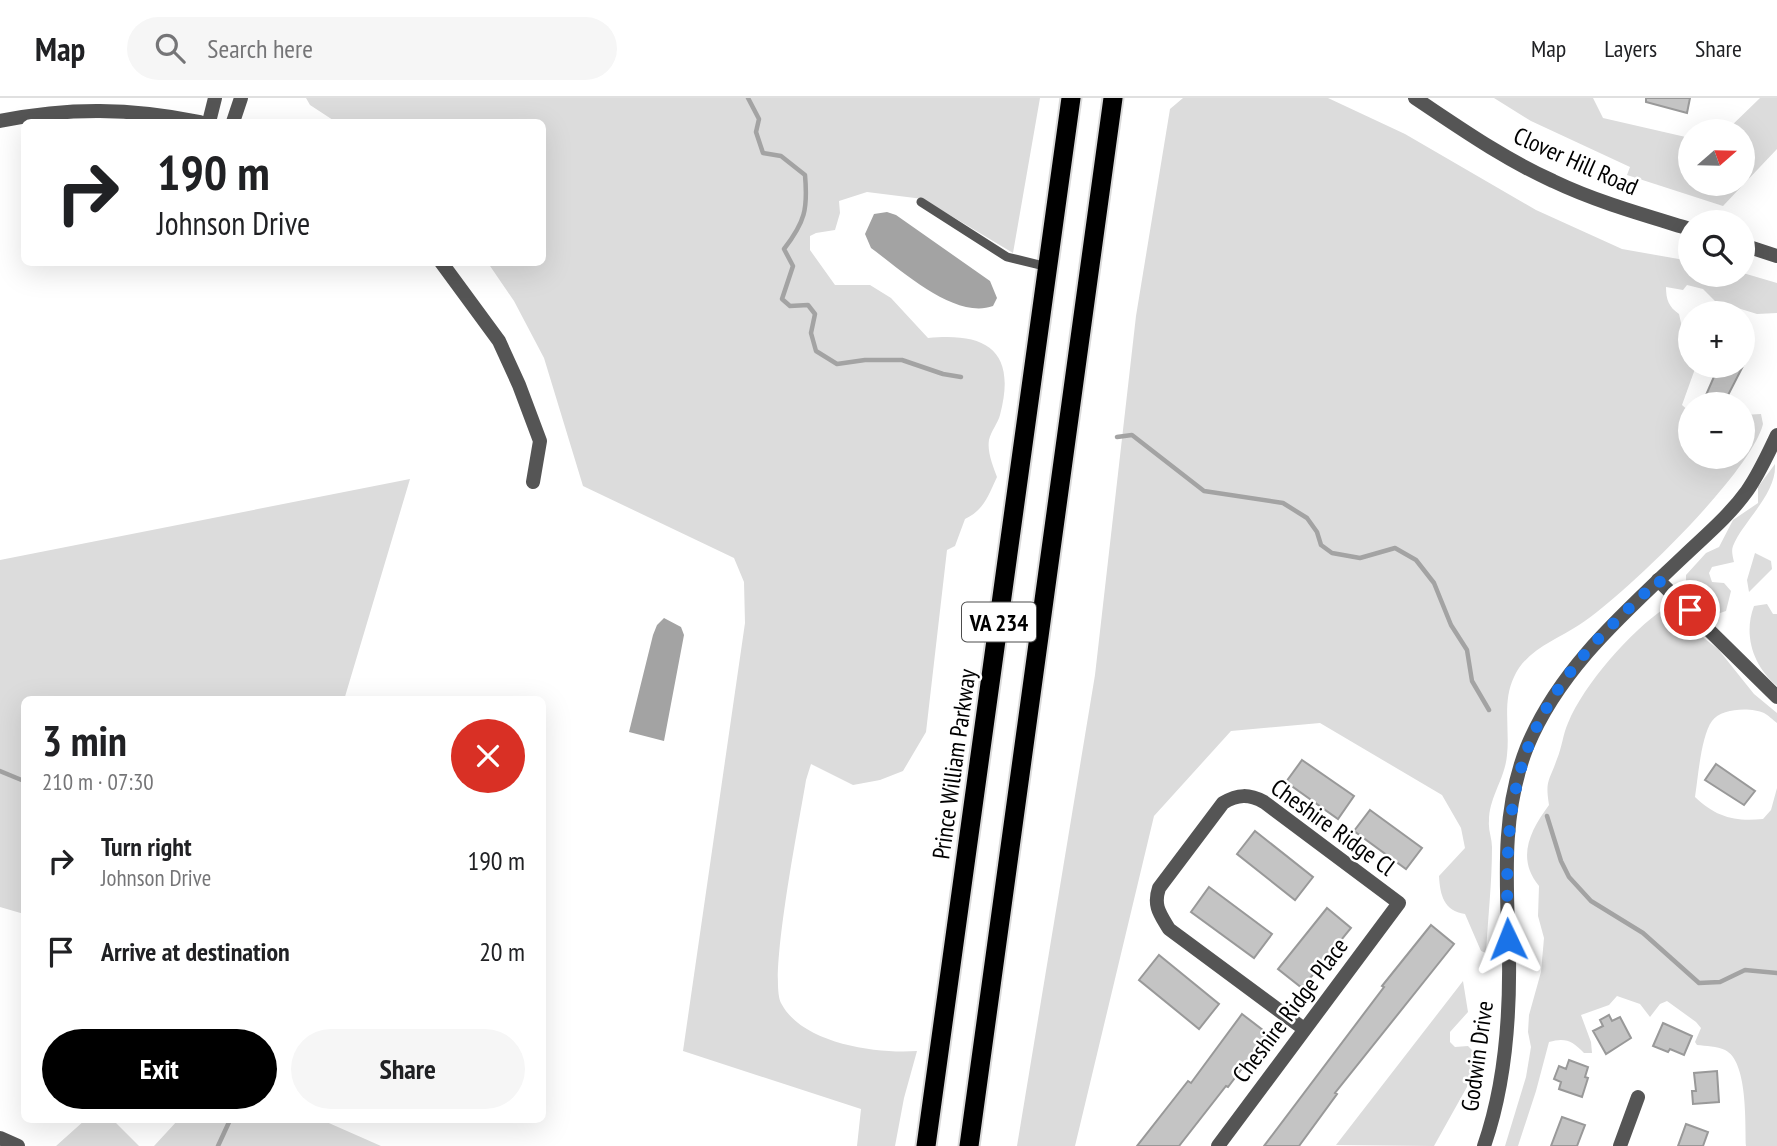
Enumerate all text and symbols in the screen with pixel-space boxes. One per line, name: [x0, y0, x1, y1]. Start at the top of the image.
search box: [127, 17, 617, 80]
text: Map: [35, 27, 85, 70]
icon: search: [151, 29, 189, 67]
text: Search here: [207, 32, 313, 65]
text: Map: [1531, 33, 1566, 64]
text: Layers: [1604, 33, 1657, 64]
text: Share: [1695, 33, 1742, 64]
north arrow: [1678, 119, 1755, 196]
map controls: [1678, 119, 1755, 469]
street label: Clover Hill Road: [1509, 120, 1643, 202]
text: 190 m: [157, 140, 270, 204]
icon: right: [42, 147, 133, 238]
text: Johnson Drive: [157, 202, 310, 244]
button: search: [1678, 210, 1755, 287]
button: +: [1678, 301, 1755, 378]
button: −: [1678, 392, 1755, 469]
pin: [1660, 580, 1720, 640]
icon: arrive: [1671, 591, 1709, 629]
road number: VA 234: [962, 602, 1036, 642]
street label: Prince William Parkway: [925, 667, 983, 861]
text: 3 min: [42, 713, 127, 768]
button: close: [451, 719, 525, 793]
text: 210 m · 07:30: [42, 767, 154, 796]
street label: Cheshire Ridge Cl: [1265, 772, 1401, 883]
text: Turn right: [101, 830, 192, 863]
icon: right: [42, 842, 80, 880]
text: 190 m: [467, 844, 525, 877]
text: Johnson Drive: [101, 863, 211, 892]
position arrow: [1471, 902, 1545, 976]
street label: Cheshire Ridge Place: [1225, 931, 1355, 1089]
icon: arrive: [42, 933, 80, 971]
text: Arrive at destination: [101, 935, 290, 968]
text: 20 m: [479, 935, 525, 968]
street label: Godwin Drive: [1454, 999, 1500, 1113]
button: Exit: [42, 1029, 277, 1109]
button: Share: [291, 1029, 525, 1109]

